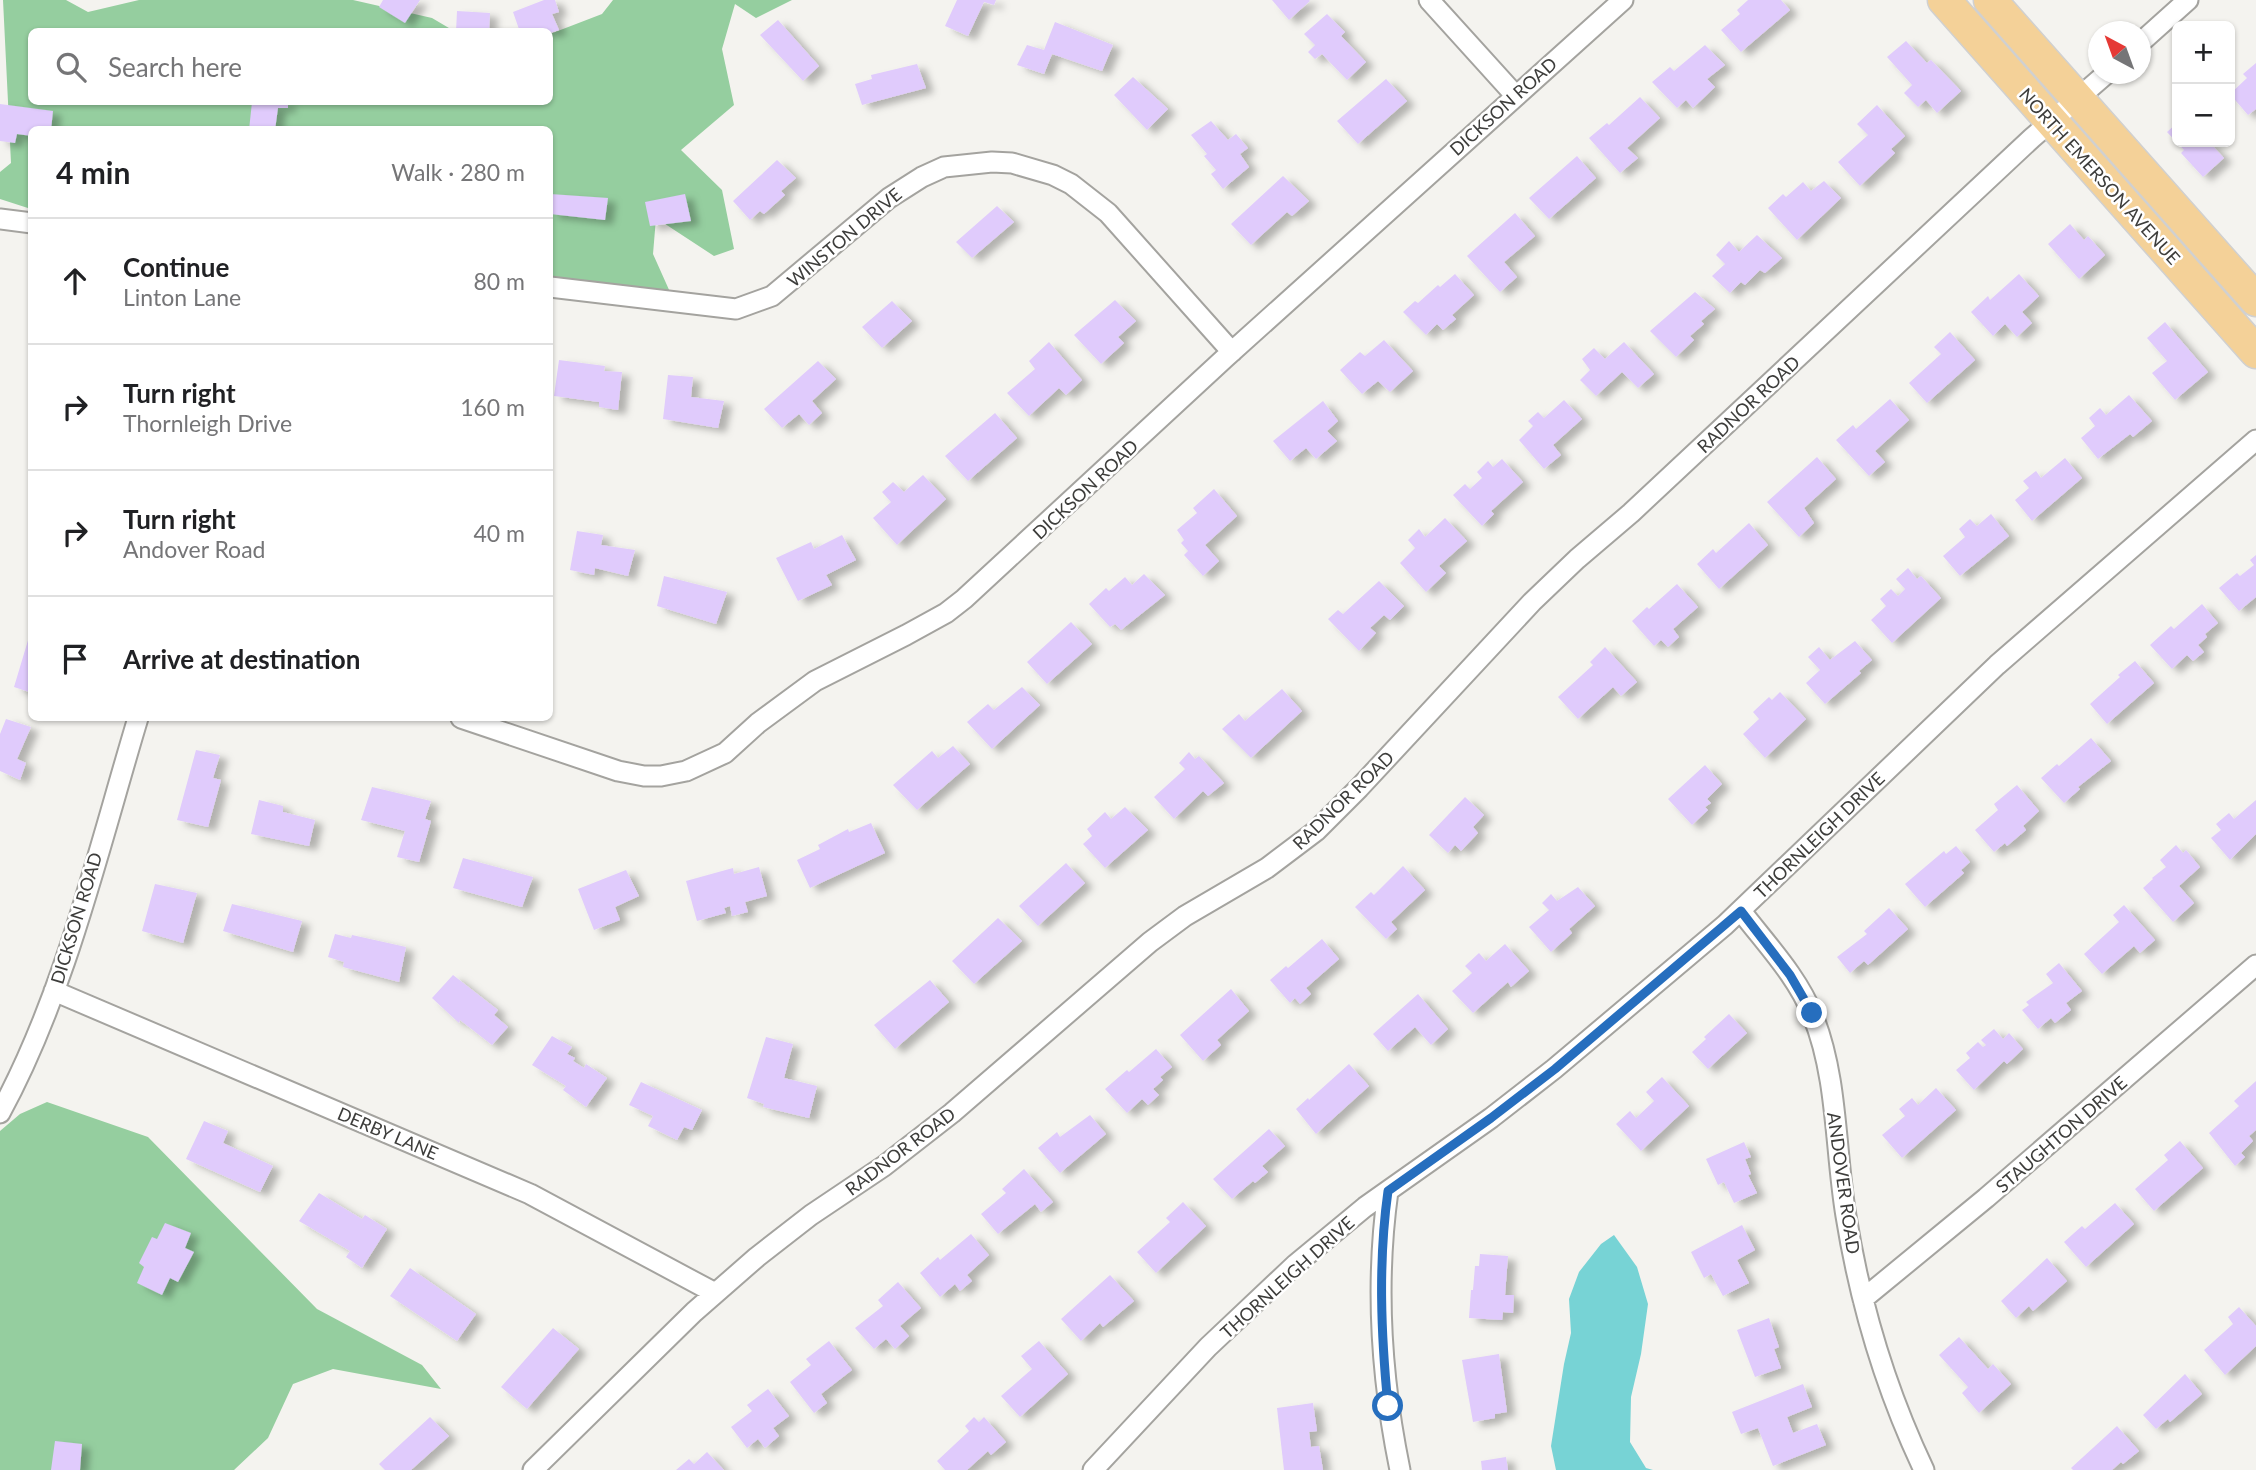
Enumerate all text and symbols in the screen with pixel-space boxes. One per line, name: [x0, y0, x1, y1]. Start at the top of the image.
north arrow: [2088, 21, 2151, 84]
map controls: [2172, 21, 2235, 147]
button: +: [2172, 21, 2235, 84]
search box: [28, 28, 553, 105]
icon: search: [52, 48, 90, 86]
text: Search here: [108, 51, 242, 83]
street label: DICKSON ROAD: [1445, 52, 1561, 160]
street label: NORTH EMERSON AVENUE: [2015, 83, 2185, 269]
button: −: [2172, 84, 2235, 147]
text: 4 min: [56, 154, 130, 190]
text: Walk · 280 m: [391, 158, 525, 186]
street label: WINSTON DRIVE: [782, 183, 906, 291]
text: Continue: [123, 251, 229, 283]
icon: ahead: [56, 262, 94, 300]
text: 80 m: [474, 267, 525, 295]
text: Linton Lane: [123, 283, 241, 311]
street label: RADNOR ROAD: [1692, 351, 1804, 457]
text: Turn right: [123, 377, 236, 409]
icon: right: [56, 388, 94, 426]
text: 160 m: [460, 393, 525, 421]
text: Thornleigh Drive: [123, 409, 292, 437]
street label: DICKSON ROAD: [1028, 434, 1142, 544]
text: Turn right: [123, 503, 236, 535]
icon: right: [56, 514, 94, 552]
text: 40 m: [474, 519, 525, 547]
text: Andover Road: [123, 535, 265, 563]
icon: arrive: [56, 640, 94, 678]
text: Arrive at destination: [123, 643, 360, 675]
street label: RADNOR ROAD: [1288, 746, 1398, 854]
street label: THORNLEIGH DRIVE: [1749, 767, 1889, 903]
street label: DICKSON ROAD: [46, 850, 106, 986]
route end: [1796, 997, 1827, 1028]
street label: STAUGHTON DRIVE: [1991, 1071, 2131, 1197]
street label: DERBY LANE: [334, 1102, 442, 1164]
street label: RADNOR ROAD: [841, 1102, 959, 1200]
street label: ANDOVER ROAD: [1823, 1111, 1865, 1255]
street label: THORNLEIGH DRIVE: [1216, 1211, 1358, 1343]
route start: [1372, 1390, 1403, 1421]

